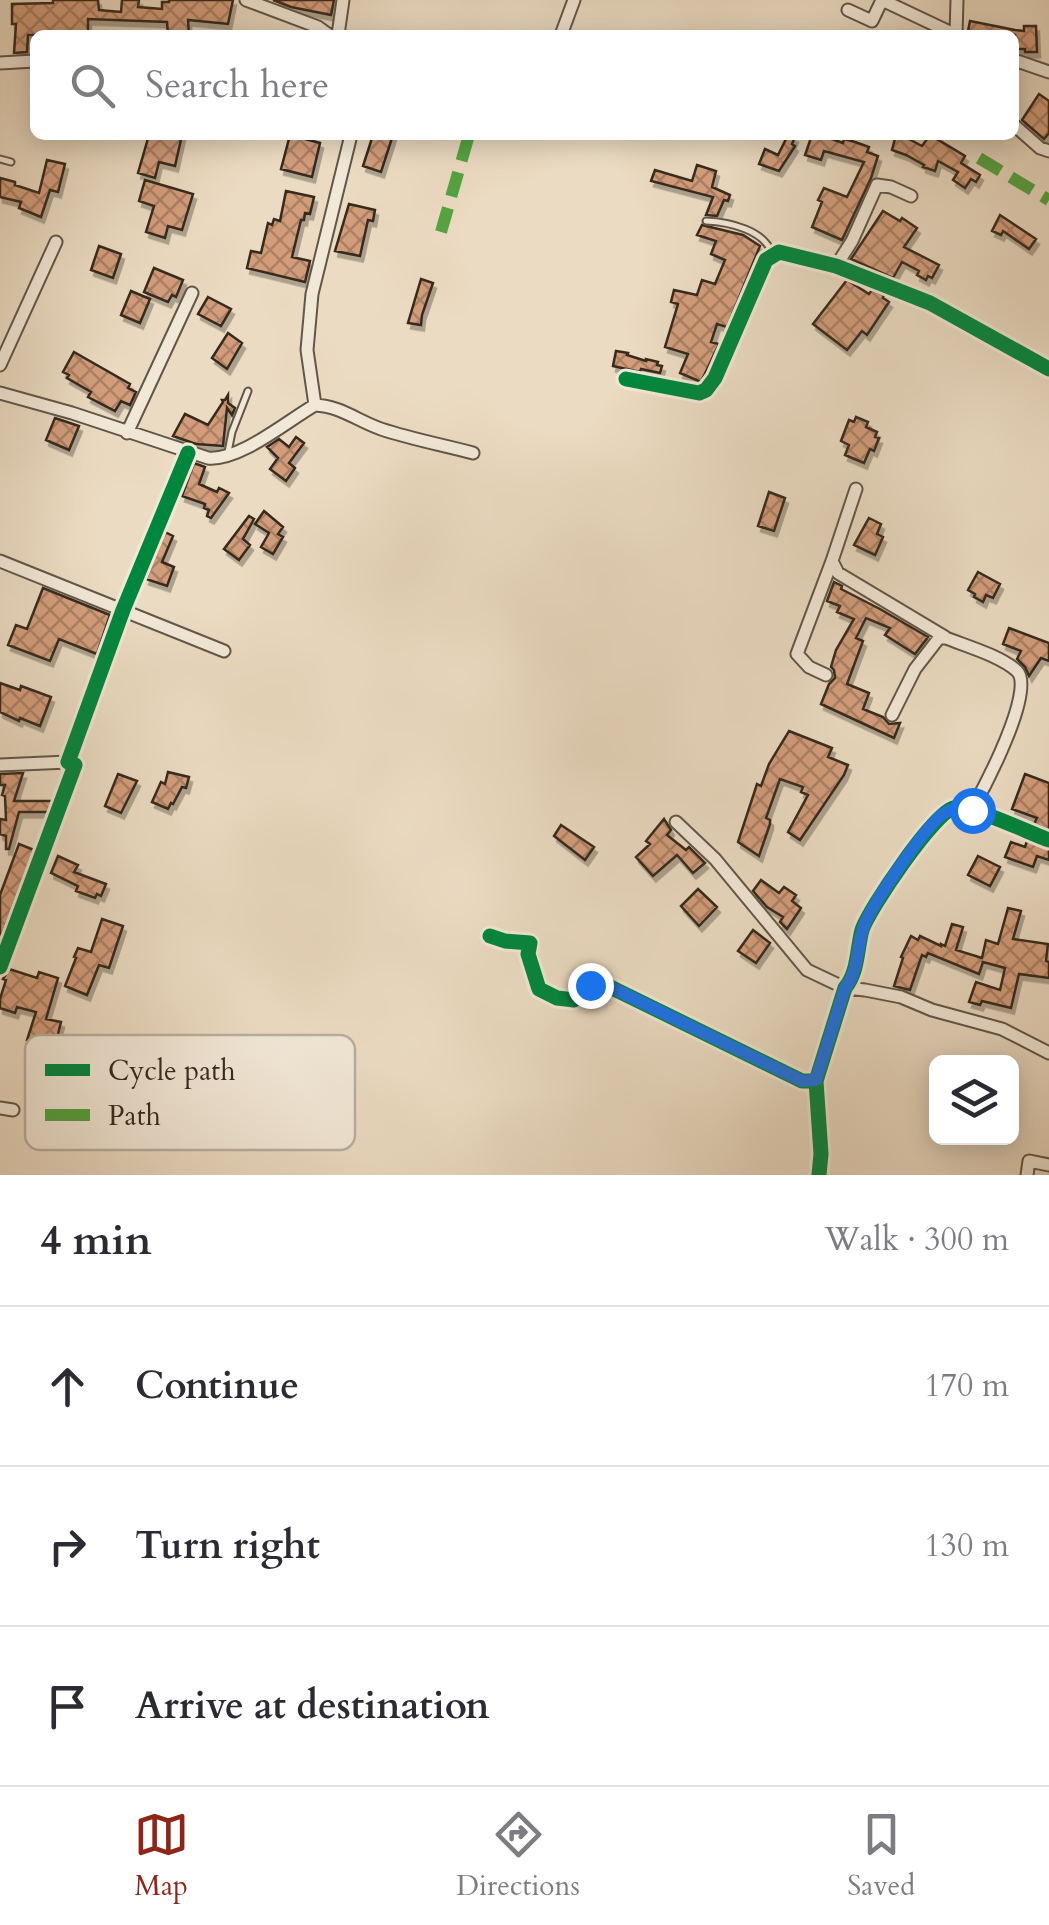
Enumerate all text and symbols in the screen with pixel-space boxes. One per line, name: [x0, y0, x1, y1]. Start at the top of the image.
search box: [30, 30, 1019, 140]
icon: search: [65, 58, 120, 113]
text: Search here: [145, 59, 329, 111]
route start: [950, 788, 996, 834]
route end: [568, 963, 614, 1009]
legend: [25, 1035, 355, 1150]
text: Cycle path: [108, 1052, 236, 1090]
map controls: [929, 1055, 1019, 1145]
button: layers: [929, 1055, 1019, 1145]
text: Path: [108, 1097, 161, 1135]
text: 4 min: [40, 1212, 152, 1269]
text: Walk · 300 m: [824, 1218, 1009, 1262]
icon: ahead: [40, 1359, 95, 1414]
text: Continue: [135, 1360, 299, 1412]
text: 170 m: [924, 1364, 1009, 1408]
icon: right: [40, 1519, 95, 1574]
text: Turn right: [135, 1520, 320, 1572]
text: 130 m: [924, 1524, 1009, 1568]
icon: arrive: [40, 1679, 95, 1734]
text: Arrive at destination: [135, 1680, 490, 1732]
tab: Map: [134, 1807, 189, 1905]
tab: Directions: [456, 1807, 580, 1905]
tab: Saved: [847, 1807, 915, 1905]

